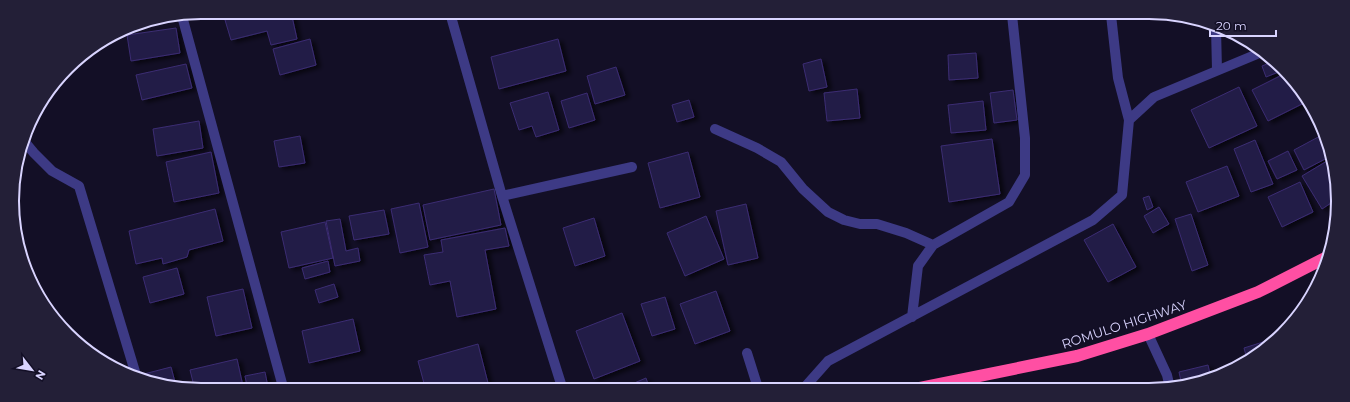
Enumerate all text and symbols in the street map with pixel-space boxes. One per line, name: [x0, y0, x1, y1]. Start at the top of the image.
scale bar: [1210, 12, 1276, 38]
text: 20 m: [1216, 18, 1247, 33]
street label: ROMULO HIGHWAY: [1059, 296, 1189, 352]
north arrow: [12, 350, 52, 390]
text: N: [32, 368, 49, 383]

